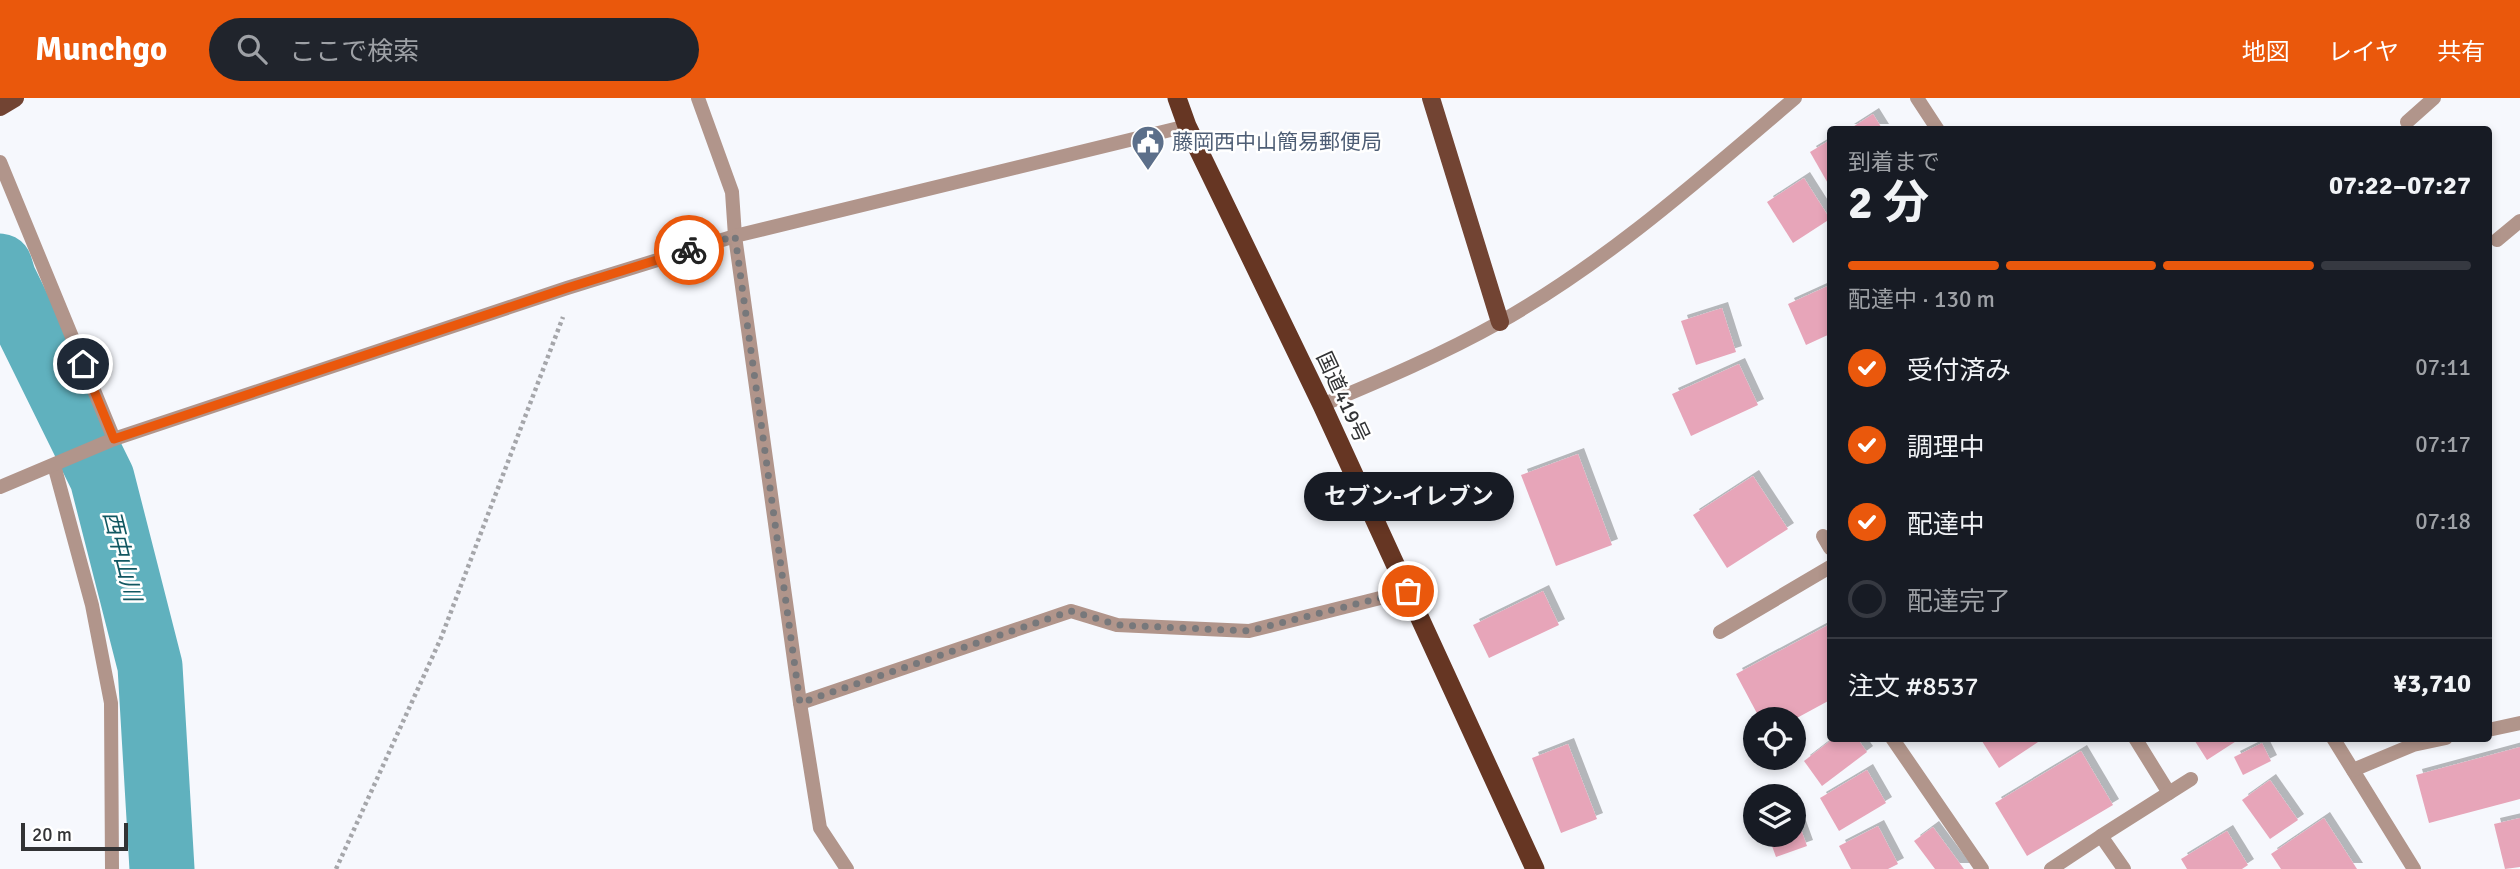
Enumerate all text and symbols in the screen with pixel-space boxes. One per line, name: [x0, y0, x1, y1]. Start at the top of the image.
search box: [209, 18, 699, 81]
text: Munchgo: [35, 29, 167, 70]
icon: search: [233, 30, 271, 68]
text: ここで検索: [289, 36, 419, 68]
text: 地図: [2242, 37, 2290, 67]
text: レイヤ: [2328, 37, 2399, 67]
text: 共有: [2437, 37, 2485, 67]
public building icon: 藤岡西中山簡易郵便局: [1129, 123, 1167, 172]
place label: 藤岡西中山簡易郵便局: [1172, 129, 1382, 155]
text: 到着まで: [1848, 148, 1940, 177]
text: 07:22–07:27: [2329, 170, 2471, 202]
text: 2 分: [1848, 175, 1929, 231]
courier: [654, 215, 724, 285]
icon: bike: [670, 231, 708, 269]
text: 配達中 · 130 m: [1848, 285, 1995, 314]
pin: [53, 334, 113, 394]
icon: home: [64, 345, 102, 383]
street label: 国道419号: [1311, 348, 1375, 446]
icon: check: [1848, 349, 1886, 387]
text: 07:11: [2415, 353, 2471, 382]
text: 受付済み: [1907, 355, 2011, 387]
icon: check: [1848, 426, 1886, 464]
text: 07:17: [2415, 430, 2471, 459]
text: 調理中: [1907, 432, 1985, 464]
callout: セブン-イレブン: [1303, 472, 1513, 521]
text: セブン-イレブン: [1324, 482, 1494, 511]
icon: check: [1848, 503, 1886, 541]
text: 07:18: [2415, 507, 2471, 536]
water label: 西中山川: [97, 508, 148, 607]
text: 配達中: [1907, 509, 1985, 541]
pin: [1378, 561, 1438, 621]
icon: bag: [1389, 572, 1427, 610]
text: 配達完了: [1907, 586, 2011, 618]
text: ¥3,710: [2393, 668, 2471, 700]
text: 注文 #8537: [1848, 671, 1979, 703]
map controls: [1743, 707, 1806, 847]
button: locate: [1743, 707, 1806, 770]
button: layers: [1743, 784, 1806, 847]
scale bar: [21, 820, 128, 852]
text: 20 m: [32, 823, 72, 847]

